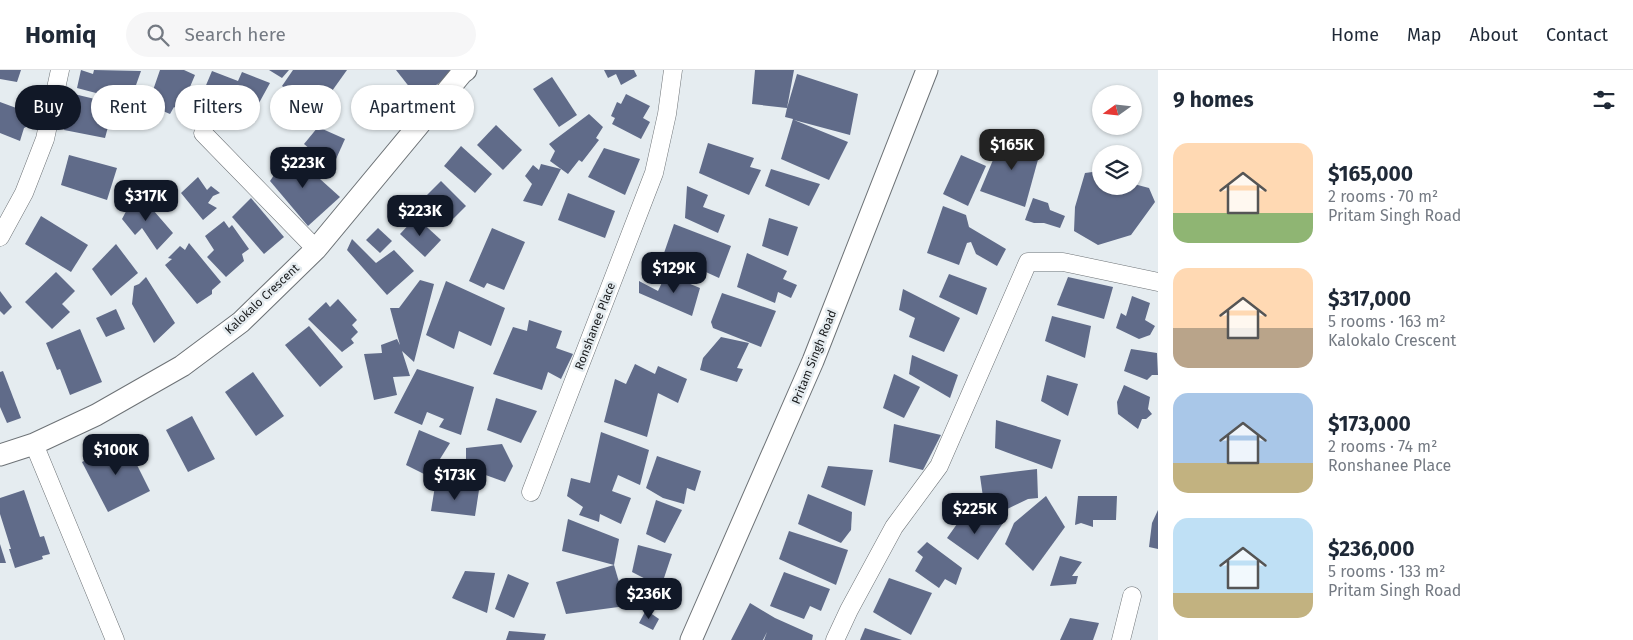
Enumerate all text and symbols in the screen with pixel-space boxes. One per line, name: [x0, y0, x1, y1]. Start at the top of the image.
search box: [126, 12, 476, 57]
text: Homiq: [25, 21, 96, 49]
icon: search: [144, 21, 172, 49]
text: Search here: [184, 23, 286, 46]
text: Home: [1331, 24, 1379, 46]
text: Map: [1407, 24, 1441, 46]
text: About: [1469, 24, 1518, 46]
text: Contact: [1546, 24, 1608, 46]
chip: Buy: [15, 85, 81, 130]
chip: Rent: [91, 85, 165, 130]
chip: Filters: [175, 85, 260, 130]
chip: New: [270, 85, 341, 130]
chip: Apartment: [351, 85, 474, 130]
north arrow: [1092, 85, 1142, 135]
map controls: [1092, 85, 1142, 195]
icon: filters: [1590, 86, 1618, 114]
text: 9 homes: [1173, 87, 1254, 113]
pin: $165K: [977, 128, 1047, 171]
text: $165K: [990, 135, 1034, 154]
button: layers: [1092, 145, 1142, 195]
pin: $223K: [268, 146, 338, 189]
text: $223K: [281, 153, 325, 172]
text: $165,000: [1328, 161, 1413, 187]
icon: home: [1213, 163, 1273, 223]
pin: $317K: [111, 180, 181, 222]
text: $317K: [125, 186, 167, 205]
text: 2 rooms · 70 m²: [1328, 187, 1438, 206]
pin: $223K: [385, 194, 455, 237]
text: $223K: [398, 201, 442, 220]
text: Pritam Singh Road: [1328, 206, 1461, 225]
pin: $129K: [639, 252, 709, 294]
text: $129K: [653, 258, 695, 277]
street label: Kalokalo Crescent: [222, 261, 302, 337]
street label: Ronshanee Place: [572, 280, 618, 372]
text: $317,000: [1328, 286, 1411, 312]
icon: home: [1213, 288, 1273, 348]
street label: Pritam Singh Road: [789, 308, 839, 406]
text: 5 rooms · 163 m²: [1328, 312, 1446, 331]
text: Kalokalo Crescent: [1328, 331, 1456, 350]
text: $173,000: [1328, 411, 1411, 437]
icon: home: [1213, 413, 1273, 473]
pin: $100K: [81, 434, 151, 476]
text: 2 rooms · 74 m²: [1328, 437, 1437, 456]
text: $100K: [94, 440, 138, 459]
text: Ronshanee Place: [1328, 456, 1451, 475]
pin: $173K: [420, 458, 490, 501]
text: $173K: [434, 465, 476, 484]
pin: $225K: [940, 492, 1010, 535]
text: $225K: [953, 499, 997, 518]
text: $236,000: [1328, 536, 1414, 562]
icon: home: [1213, 538, 1273, 598]
text: 5 rooms · 133 m²: [1328, 562, 1445, 581]
pin: $236K: [614, 578, 684, 620]
text: Pritam Singh Road: [1328, 581, 1461, 600]
text: $236K: [627, 584, 671, 603]

